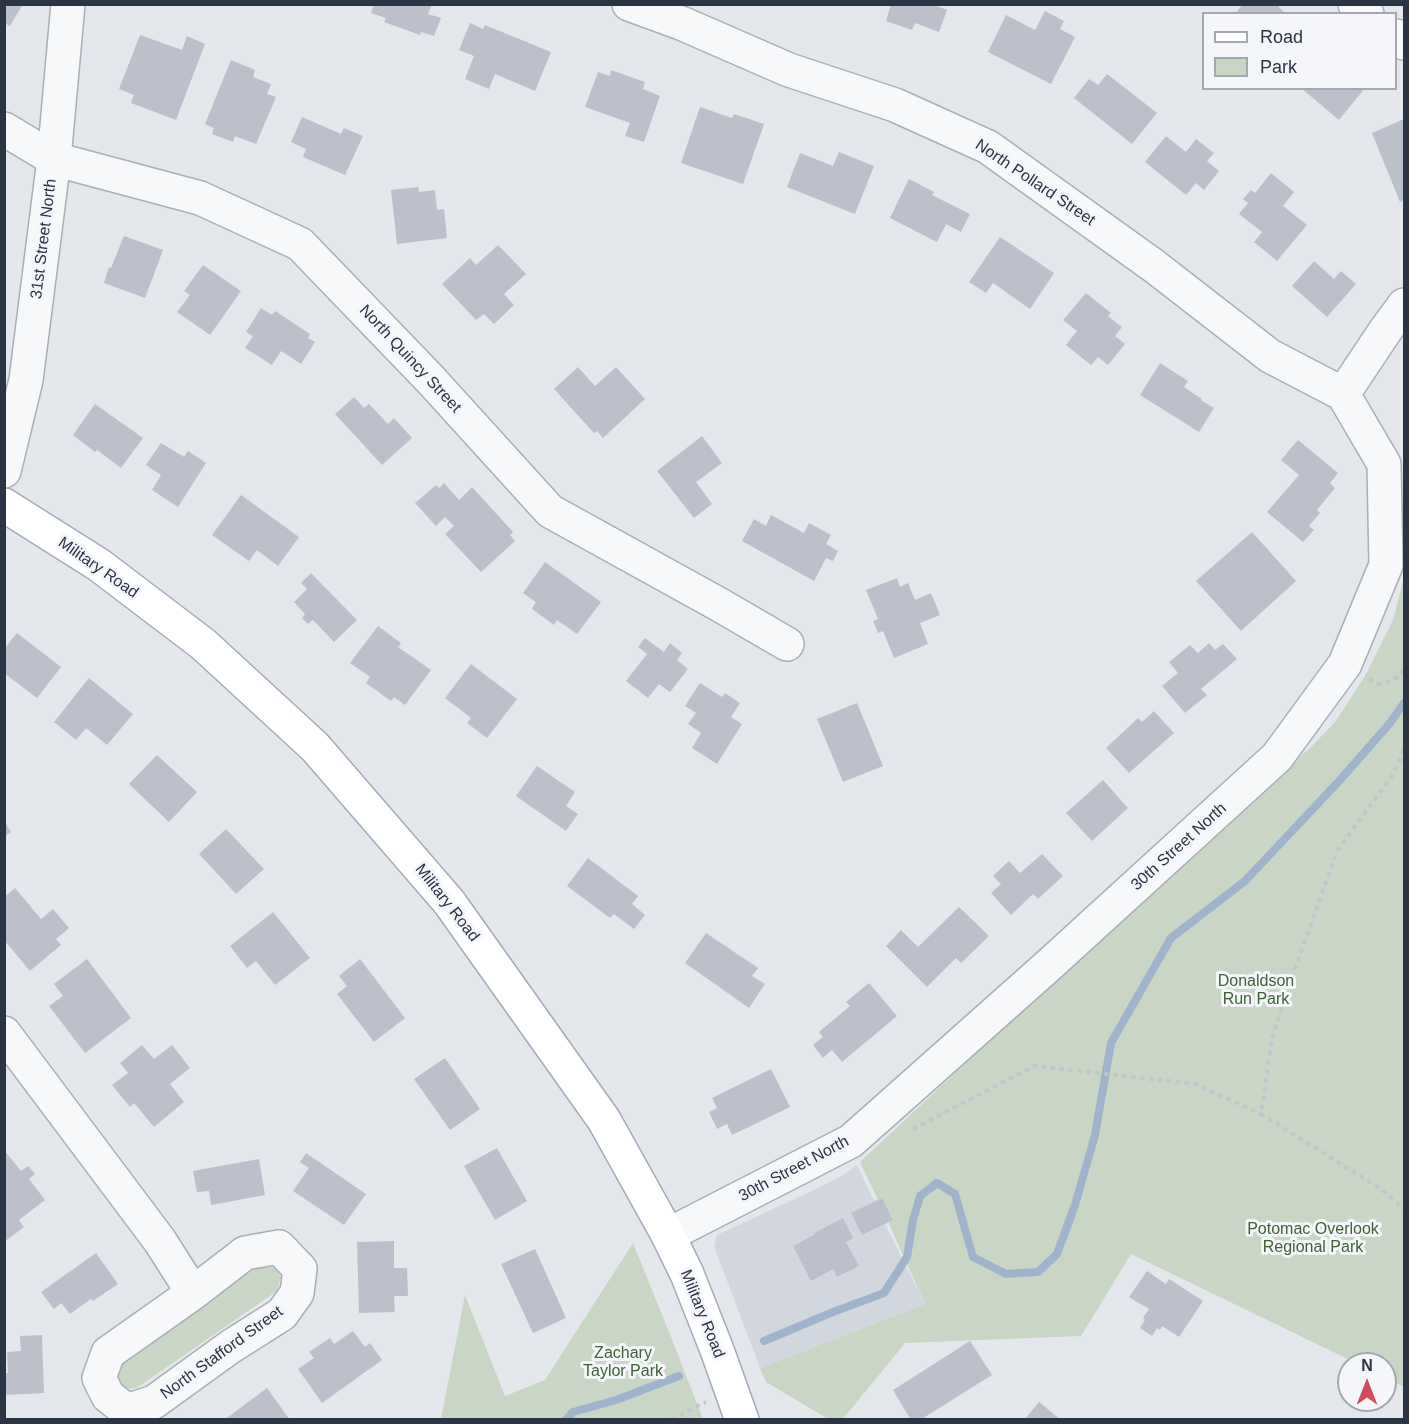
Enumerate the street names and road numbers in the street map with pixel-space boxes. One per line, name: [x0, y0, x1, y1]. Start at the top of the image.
street label: North Pollard Street: [971, 136, 1099, 230]
street label: 31st Street North: [27, 178, 61, 300]
street label: North Quincy Street: [355, 301, 465, 417]
street label: Military Road: [54, 533, 142, 603]
street label: 30th Street North: [1127, 799, 1231, 895]
street label: Military Road: [411, 860, 483, 946]
street label: 30th Street North: [736, 1132, 852, 1206]
street label: Military Road: [676, 1267, 728, 1361]
street label: North Stafford Street: [157, 1302, 287, 1404]

